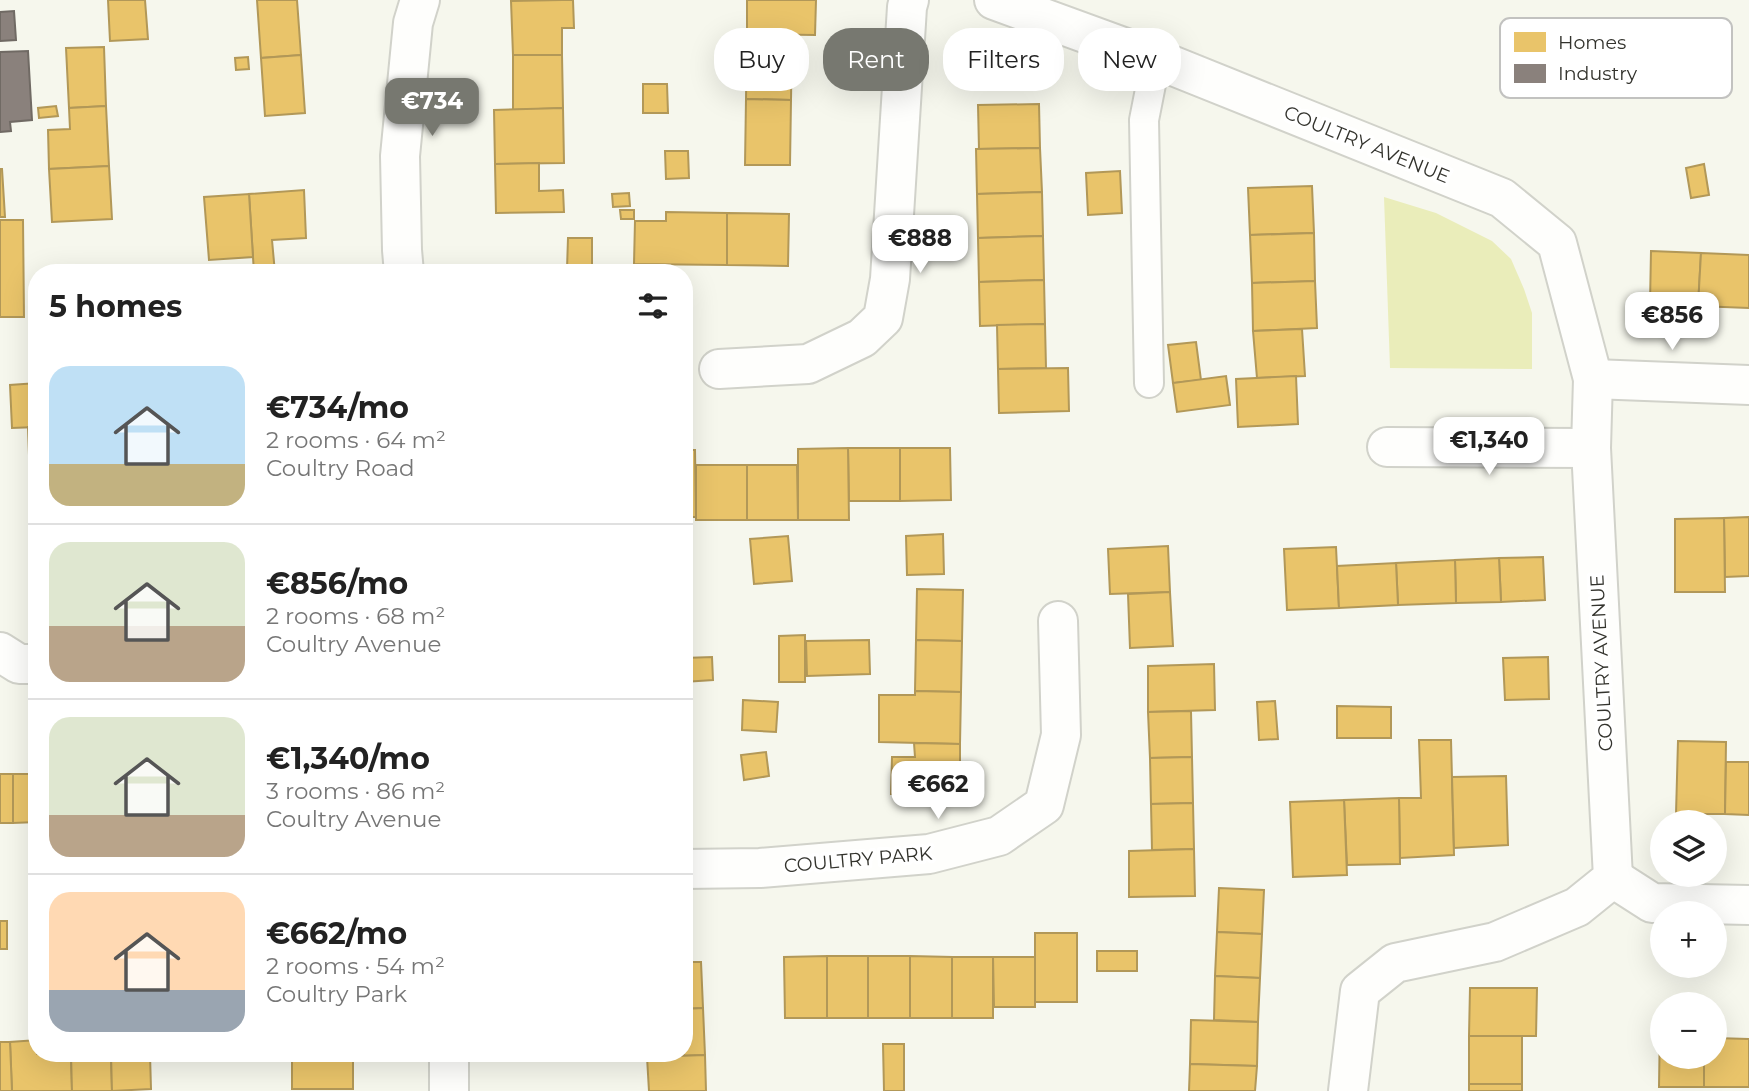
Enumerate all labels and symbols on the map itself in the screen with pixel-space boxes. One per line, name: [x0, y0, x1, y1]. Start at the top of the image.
legend: [1500, 18, 1732, 98]
text: Homes: [1558, 31, 1626, 54]
text: Industry: [1558, 62, 1638, 85]
pin: €734: [391, 78, 473, 138]
street label: COULTRY AVENUE: [1281, 101, 1453, 188]
pin: €888: [879, 216, 961, 275]
pin: €856: [1631, 292, 1713, 352]
pin: €1,340: [1432, 418, 1546, 477]
street label: COULTRY AVENUE: [1585, 574, 1618, 752]
pin: €662: [897, 762, 979, 821]
street label: COULTRY PARK: [783, 842, 934, 877]

